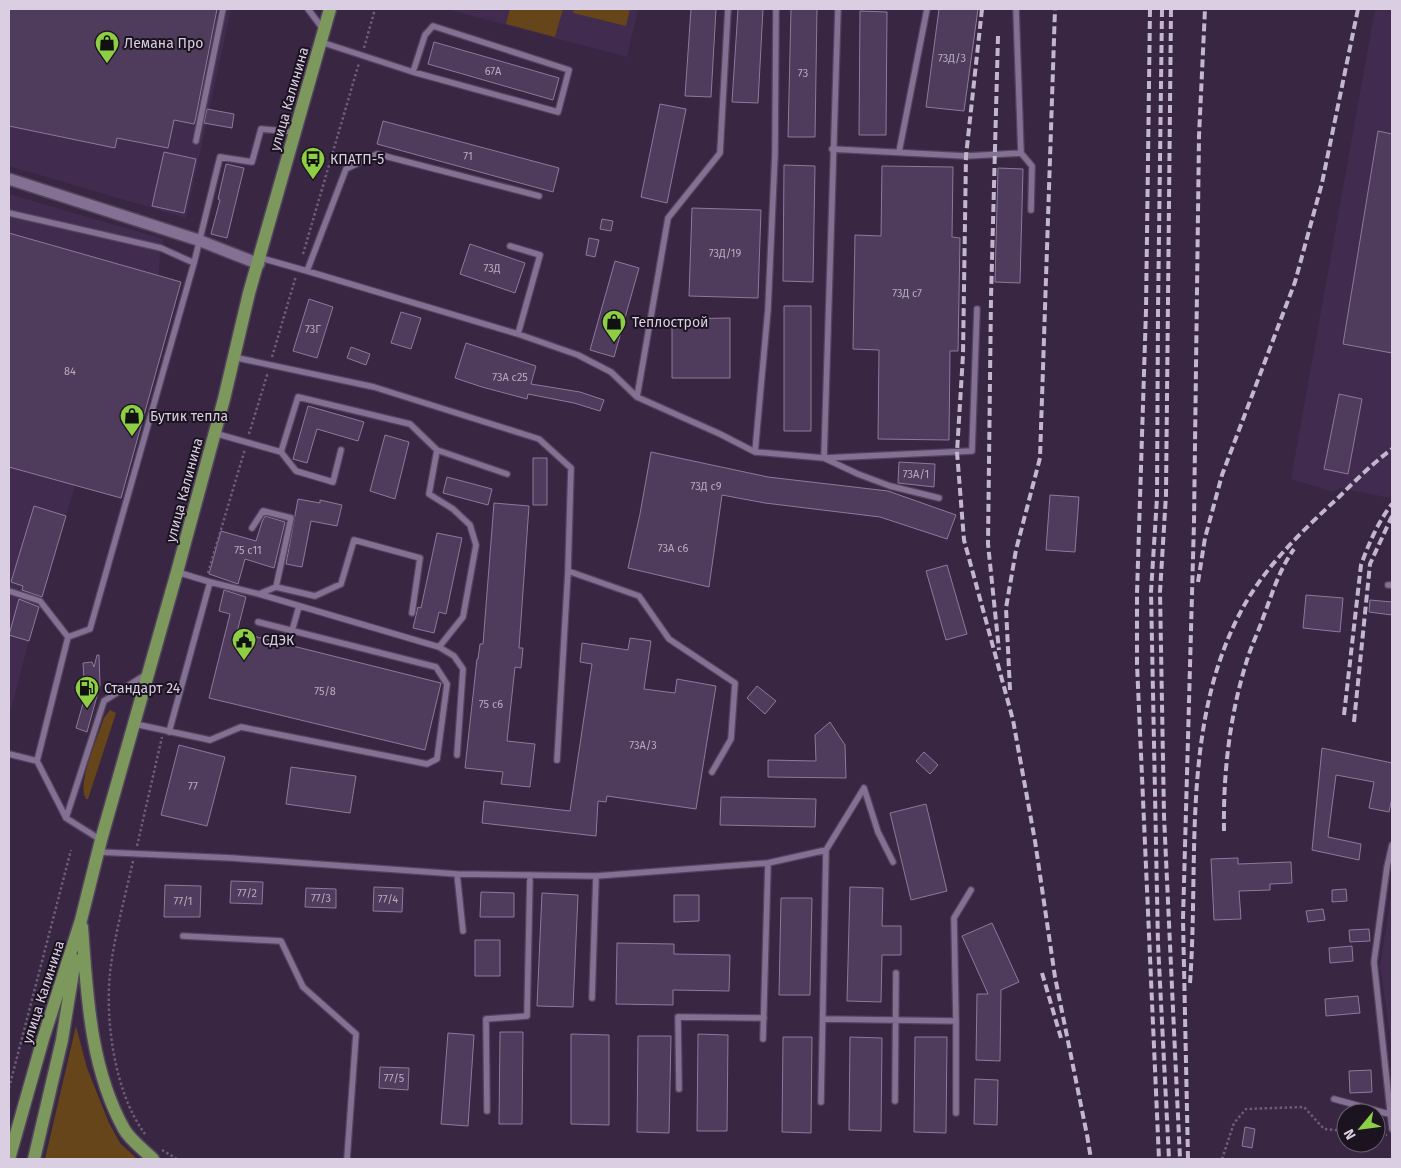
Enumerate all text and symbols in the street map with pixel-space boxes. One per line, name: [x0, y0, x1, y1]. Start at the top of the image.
shop icon: Лемана Про: [94, 30, 120, 64]
place label: Лемана Про: [124, 35, 203, 52]
street label: улица Калинина: [266, 45, 312, 153]
house number: 73Д/3: [938, 52, 966, 65]
house number: 67А: [485, 65, 502, 78]
house number: 73: [798, 67, 808, 80]
bus stop icon: КПАТП-5: [300, 146, 326, 180]
house number: 71: [463, 150, 473, 163]
place label: КПАТП-5: [330, 151, 384, 168]
house number: 73Д/19: [709, 247, 742, 260]
house number: 73Д: [484, 262, 501, 275]
house number: 73Д с7: [892, 287, 922, 300]
shop icon: Теплострой: [601, 309, 627, 343]
place label: Теплострой: [632, 314, 709, 331]
house number: 73Г: [305, 323, 321, 336]
house number: 84: [64, 365, 76, 378]
house number: 73А с25: [492, 371, 528, 384]
shop icon: Бутик тепла: [119, 403, 145, 437]
place label: Бутик тепла: [150, 408, 228, 425]
street label: улица Калинина: [162, 436, 207, 544]
house number: 73А/1: [903, 468, 929, 481]
house number: 73Д с9: [691, 480, 722, 493]
house number: 73А с6: [658, 542, 688, 555]
house number: 75 с11: [234, 544, 262, 557]
public building icon: СДЭК: [231, 627, 257, 661]
place label: СДЭК: [262, 632, 295, 649]
fuel station icon: Стандарт 24: [74, 675, 100, 709]
place label: Стандарт 24: [104, 680, 181, 697]
house number: 75/8: [314, 685, 336, 698]
house number: 75 с6: [479, 698, 503, 711]
house number: 73А/3: [629, 739, 657, 752]
house number: 77: [188, 780, 198, 793]
house number: 77/2: [237, 887, 257, 900]
house number: 77/3: [311, 892, 331, 905]
house number: 77/4: [378, 893, 398, 906]
house number: 77/1: [173, 895, 193, 908]
street label: улица Калинина: [19, 938, 68, 1046]
house number: 77/5: [384, 1072, 405, 1085]
north arrow: [1336, 1103, 1386, 1153]
text: N: [1340, 1126, 1360, 1142]

